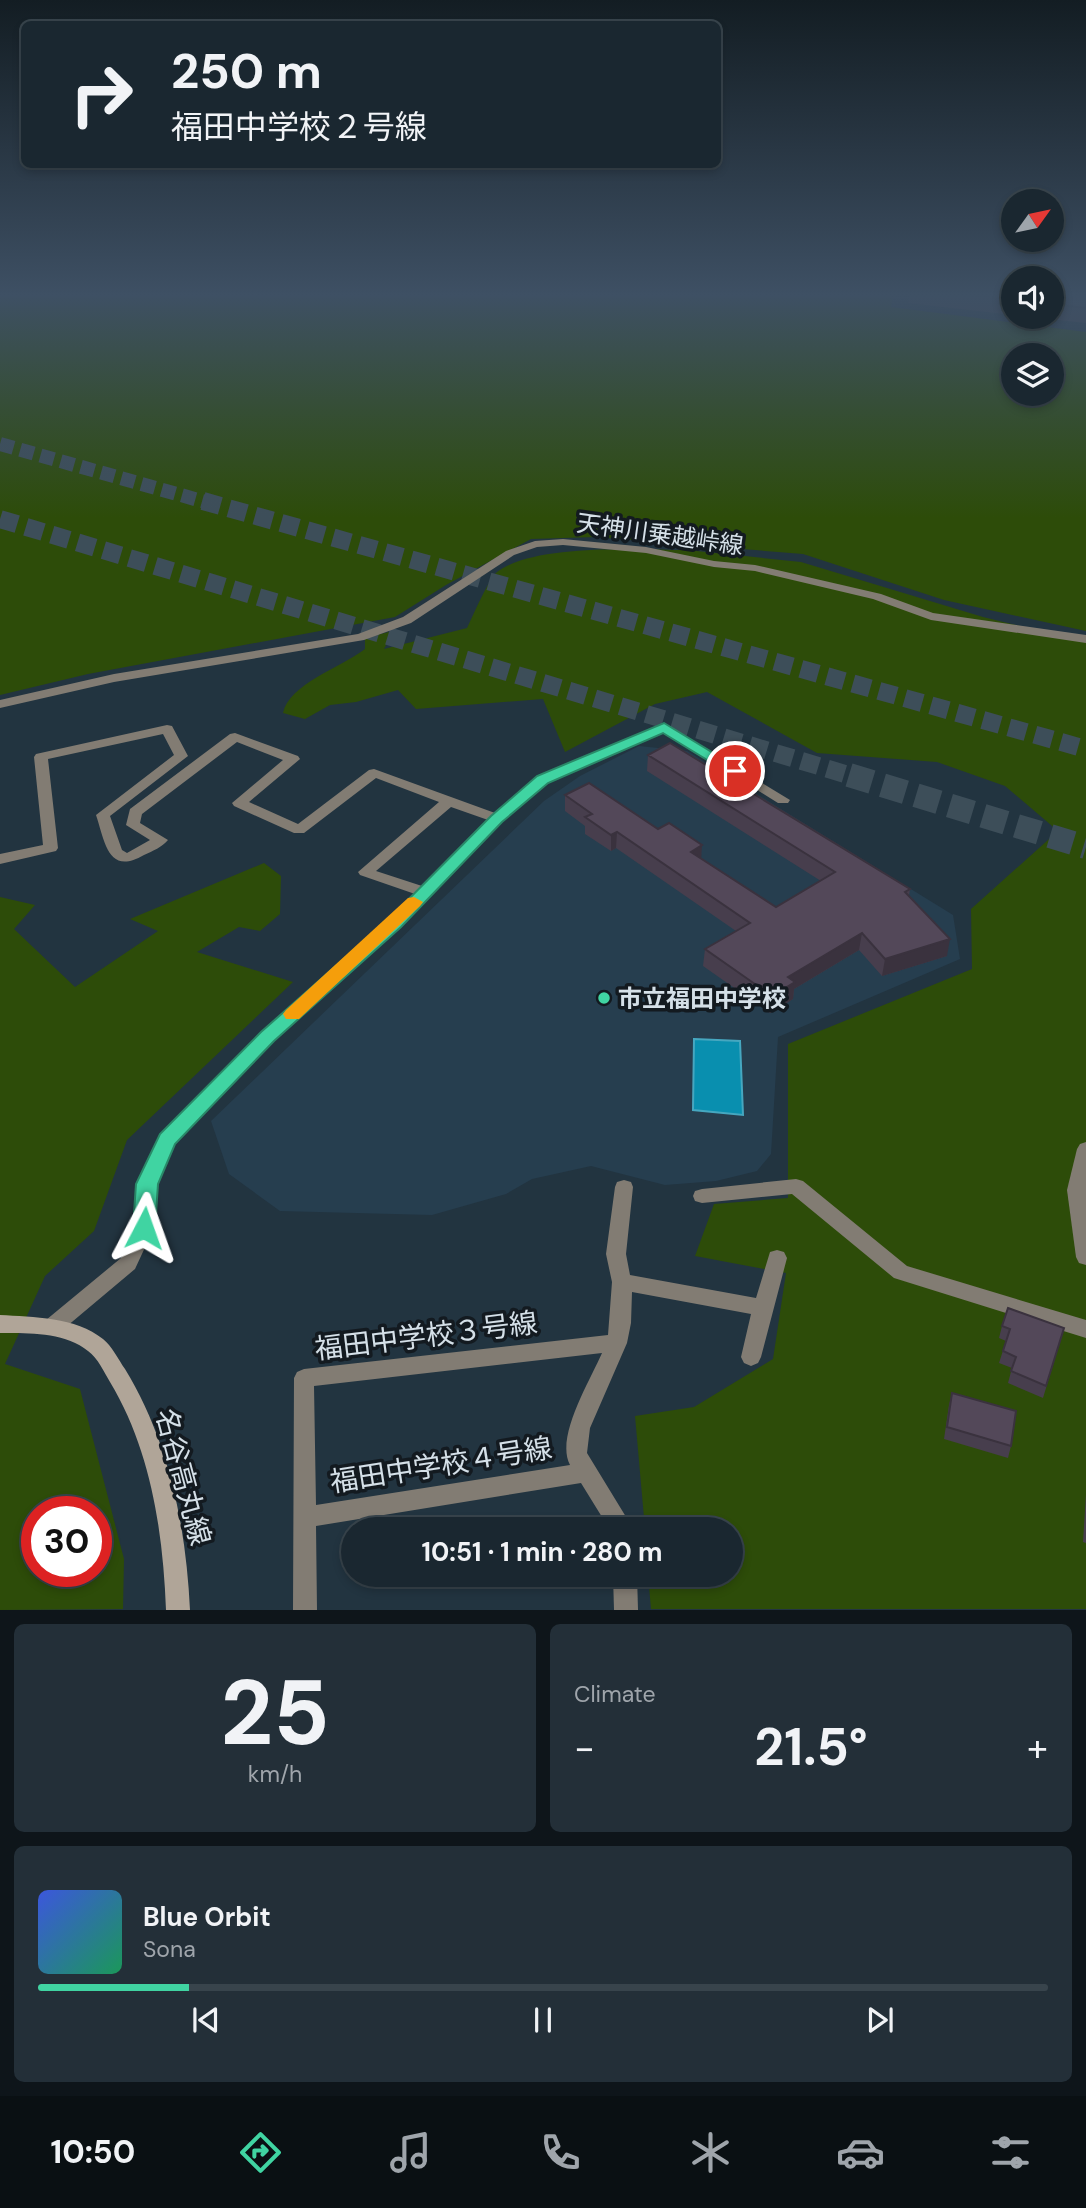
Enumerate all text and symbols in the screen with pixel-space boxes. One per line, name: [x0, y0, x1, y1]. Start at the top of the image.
text: 250 m: [171, 39, 322, 103]
icon: right: [56, 49, 147, 140]
text: 福田中学校２号線: [171, 106, 427, 148]
north arrow: [1001, 189, 1064, 252]
map controls: [1001, 189, 1064, 406]
button: sound: [1001, 266, 1064, 329]
button: layers: [1001, 343, 1064, 406]
street label: 天神川乗越峠線: [575, 507, 745, 561]
pin: [705, 741, 765, 801]
icon: arrive: [716, 752, 754, 790]
place label: 市立福田中学校: [618, 983, 786, 1014]
marker: 市立福田中学校: [596, 990, 612, 1006]
position arrow: [107, 1191, 181, 1265]
street label: 福田中学校３号線: [313, 1304, 539, 1368]
street label: 名谷高丸線: [147, 1405, 219, 1549]
street label: 福田中学校４号線: [327, 1429, 555, 1501]
speed limit sign: 30: [21, 1496, 112, 1587]
text: 10:51 · 1 min · 280 m: [422, 1535, 662, 1569]
text: 25: [220, 1654, 330, 1772]
text: Climate: [574, 1679, 656, 1709]
text: 21.5°: [754, 1713, 868, 1781]
text: −: [574, 1723, 595, 1773]
text: +: [1027, 1723, 1048, 1773]
text: km/h: [248, 1759, 302, 1789]
text: Blue Orbit: [143, 1900, 271, 1934]
text: Sona: [143, 1934, 196, 1964]
icon: previous: [187, 2001, 225, 2039]
icon: pause: [524, 2001, 562, 2039]
icon: next: [861, 2001, 899, 2039]
icon: directions: [236, 2128, 285, 2177]
icon: music: [386, 2128, 435, 2177]
icon: phone: [536, 2128, 585, 2177]
icon: climate: [686, 2128, 735, 2177]
icon: car: [836, 2128, 885, 2177]
icon: filters: [986, 2128, 1035, 2177]
text: 10:50: [51, 2131, 135, 2173]

